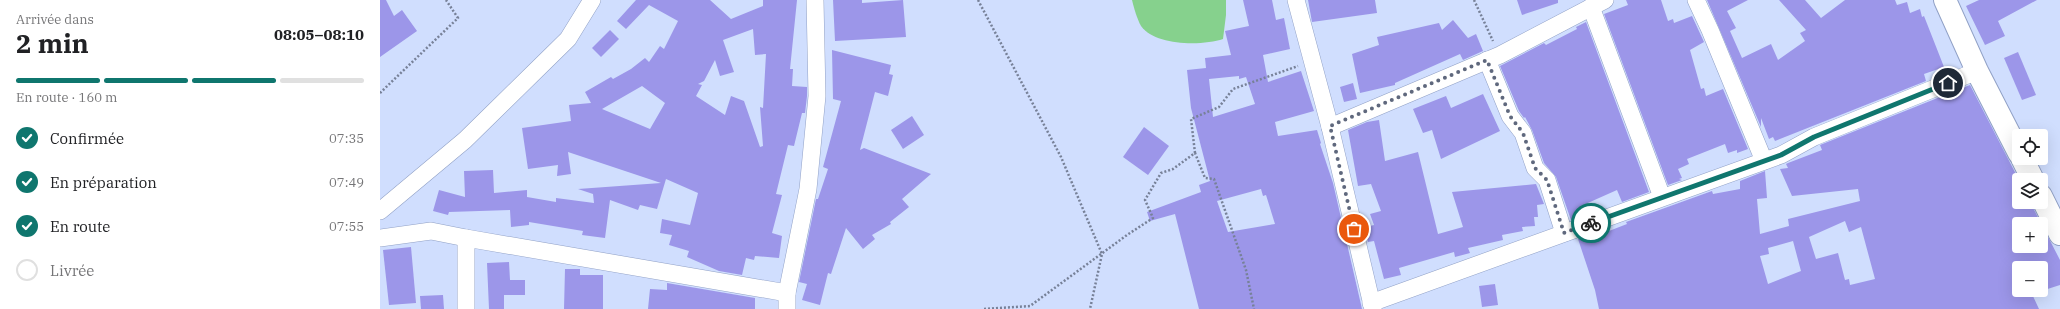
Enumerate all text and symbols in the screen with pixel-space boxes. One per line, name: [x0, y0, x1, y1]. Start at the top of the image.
text: Arrivée dans: [16, 11, 94, 28]
text: 08:05–08:10: [274, 25, 364, 44]
text: 2 min: [16, 26, 89, 60]
pin: [1931, 66, 1965, 100]
icon: home: [1937, 72, 1959, 94]
text: En route · 160 m: [16, 89, 117, 106]
icon: check: [16, 127, 38, 149]
text: Confirmée: [50, 129, 124, 148]
map controls: [2012, 129, 2048, 297]
button: locate: [2012, 129, 2048, 165]
text: 07:35: [329, 130, 364, 147]
icon: check: [16, 171, 38, 193]
text: En préparation: [50, 173, 157, 192]
button: layers: [2012, 173, 2048, 209]
text: 07:49: [329, 174, 364, 191]
courier: [1571, 203, 1611, 243]
pin: [1337, 212, 1371, 246]
icon: bike: [1580, 212, 1602, 234]
icon: check: [16, 215, 38, 237]
text: En route: [50, 217, 110, 236]
button: +: [2012, 217, 2048, 253]
text: 07:55: [329, 218, 364, 235]
icon: bag: [1343, 218, 1365, 240]
text: Livrée: [50, 261, 94, 280]
button: −: [2012, 261, 2048, 297]

